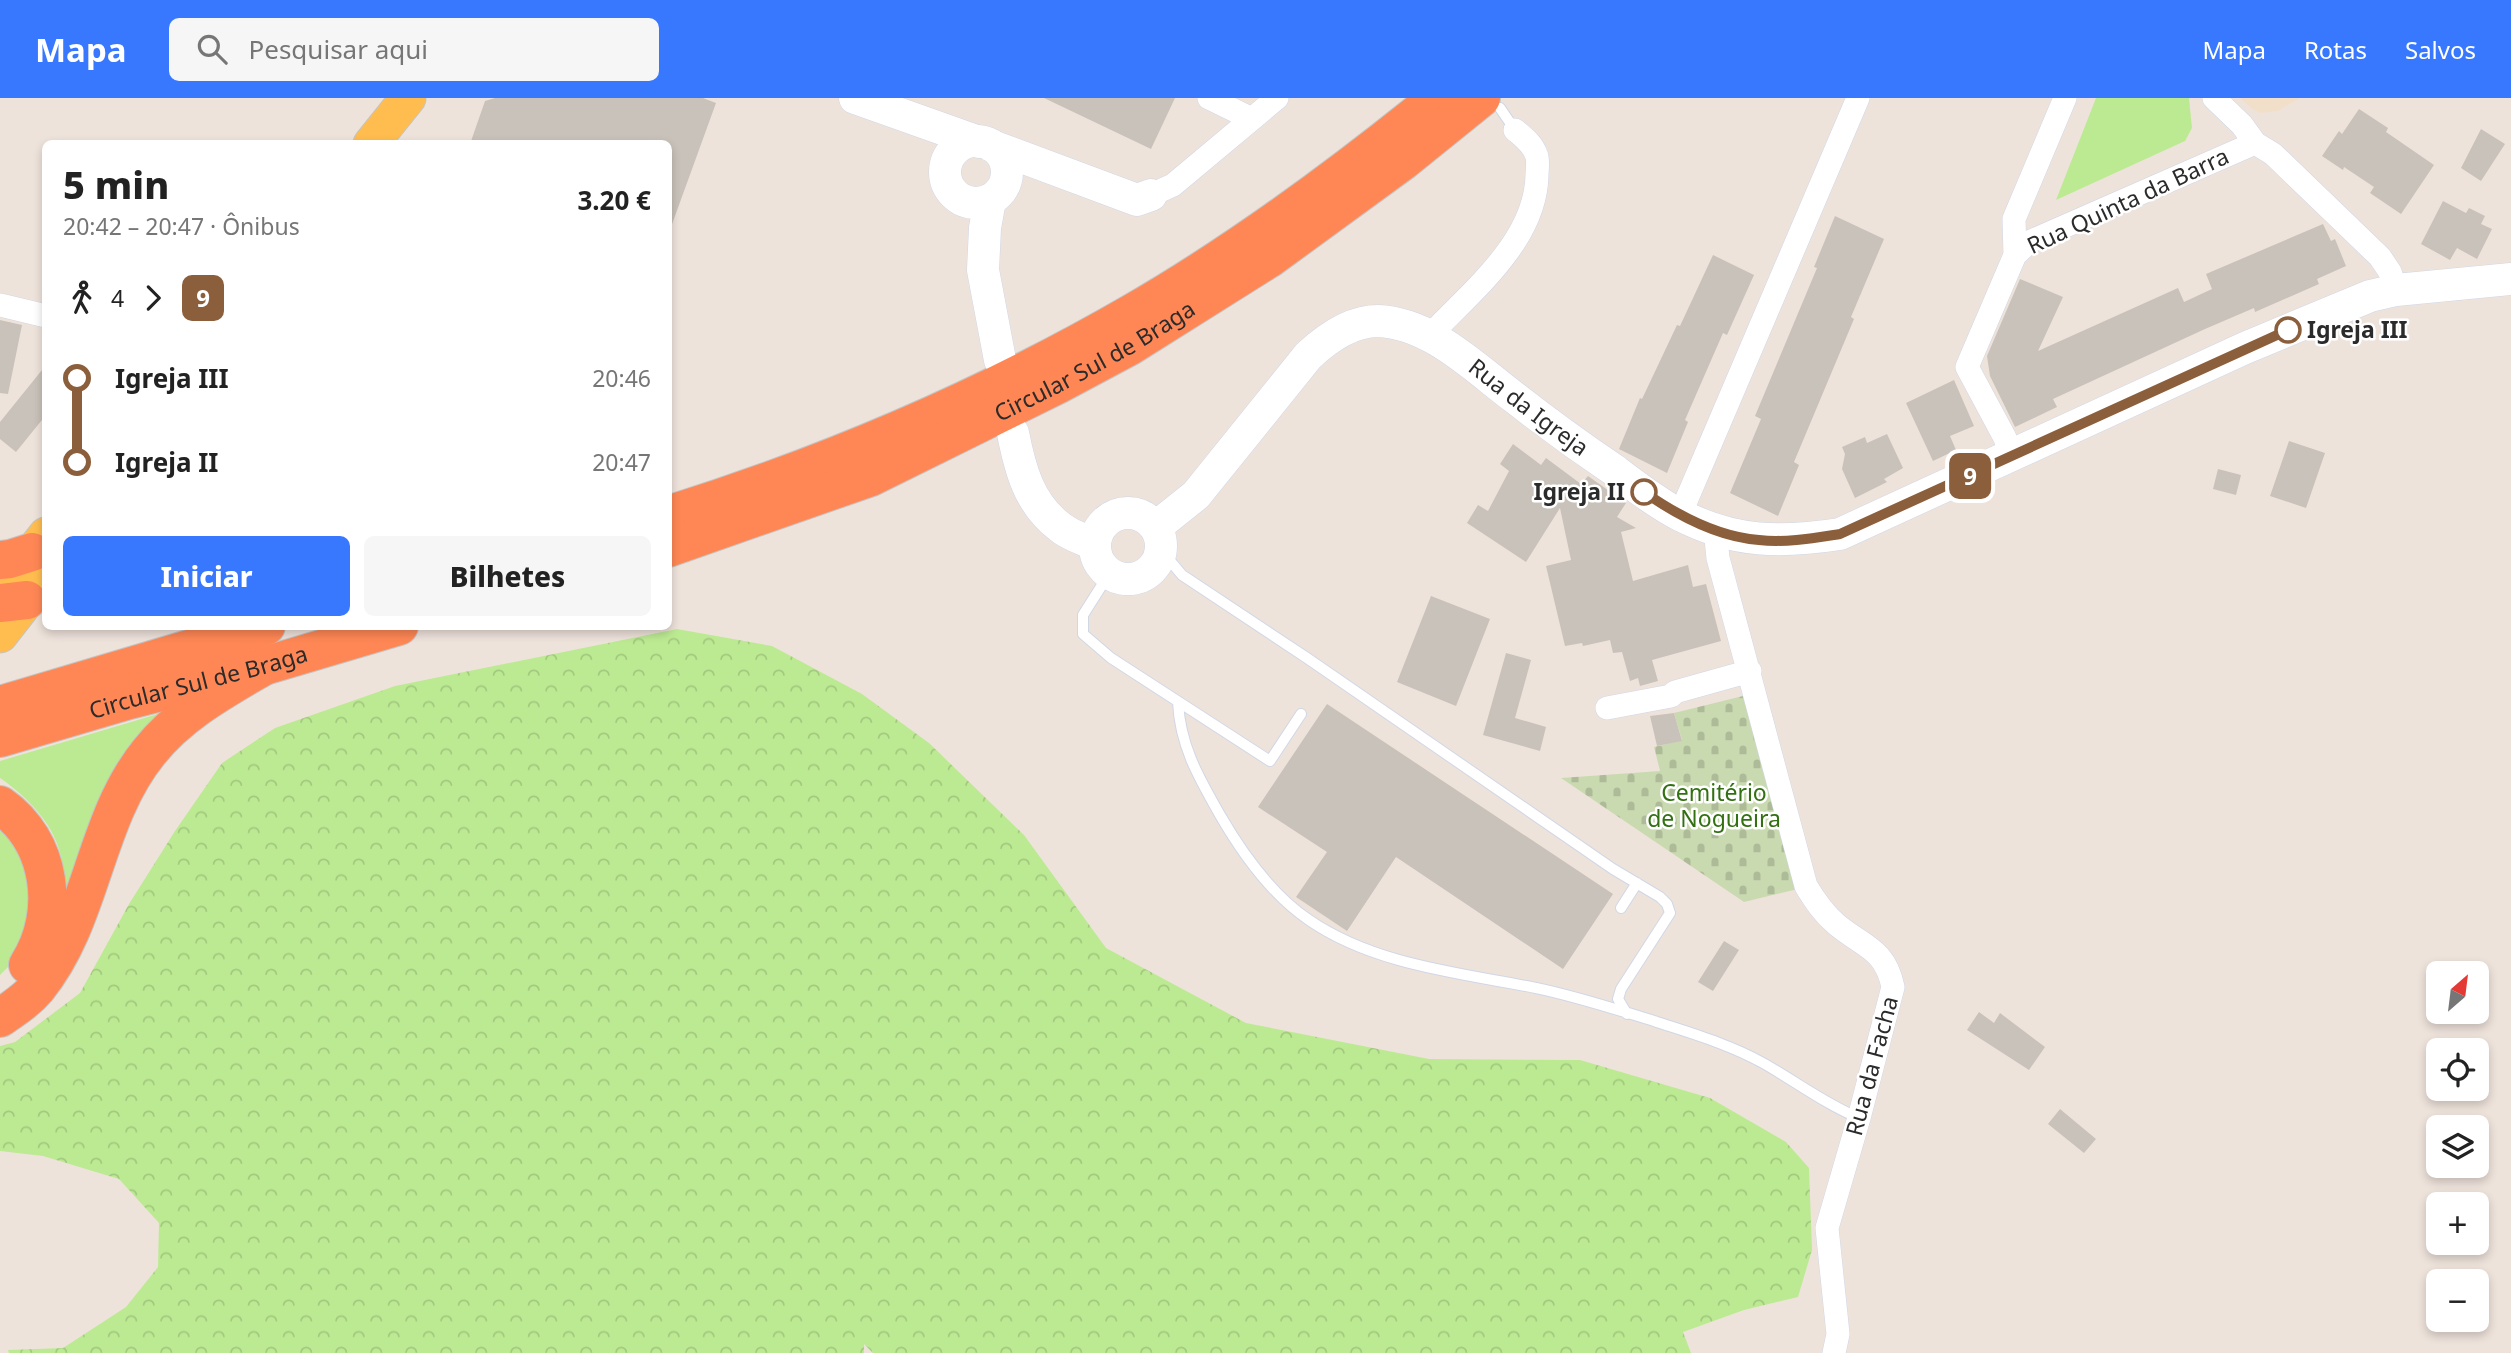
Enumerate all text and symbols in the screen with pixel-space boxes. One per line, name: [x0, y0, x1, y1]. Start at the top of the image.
search box: [169, 18, 659, 81]
text: Mapa: [35, 27, 127, 72]
icon: search: [193, 30, 231, 68]
text: Pesquisar aqui: [249, 31, 428, 67]
text: Mapa: [2202, 33, 2266, 66]
text: Rotas: [2304, 33, 2367, 66]
text: Salvos: [2405, 33, 2476, 66]
street label: Rua Quinta da Barra: [2021, 139, 2234, 261]
text: 5 min: [63, 158, 169, 210]
text: 3.20 €: [577, 182, 651, 218]
text: 20:42 – 20:47 · Ônibus: [63, 210, 300, 242]
icon: walk: [63, 279, 101, 317]
icon: forward: [134, 279, 172, 317]
text: 9: [196, 281, 210, 314]
text: 4: [111, 282, 124, 314]
street label: Circular Sul de Braga: [988, 292, 1201, 429]
place label: Igreja III: [2307, 313, 2408, 345]
marker: Igreja III: [2275, 317, 2301, 343]
street label: Rua da Igreja: [1462, 350, 1595, 463]
text: Igreja III: [115, 360, 229, 396]
text: 20:46: [592, 362, 651, 394]
text: Igreja II: [115, 444, 218, 480]
text: 20:47: [592, 446, 651, 478]
line badge: 9: [1947, 453, 1993, 499]
text: 9: [1963, 459, 1977, 492]
place label: Igreja II: [1533, 475, 1625, 507]
marker: Igreja II: [1631, 479, 1657, 505]
button: Iniciar: [63, 536, 350, 616]
button: Bilhetes: [364, 536, 651, 616]
street label: Circular Sul de Braga: [85, 637, 311, 726]
park label: Cemitério de Nogueira: [1647, 776, 1781, 834]
north arrow: [2426, 961, 2488, 1024]
map controls: [2426, 961, 2489, 1332]
street label: Rua da Facha: [1837, 992, 1905, 1139]
button: locate: [2426, 1038, 2489, 1101]
button: layers: [2426, 1115, 2489, 1178]
button: +: [2426, 1192, 2489, 1255]
button: −: [2426, 1269, 2489, 1332]

